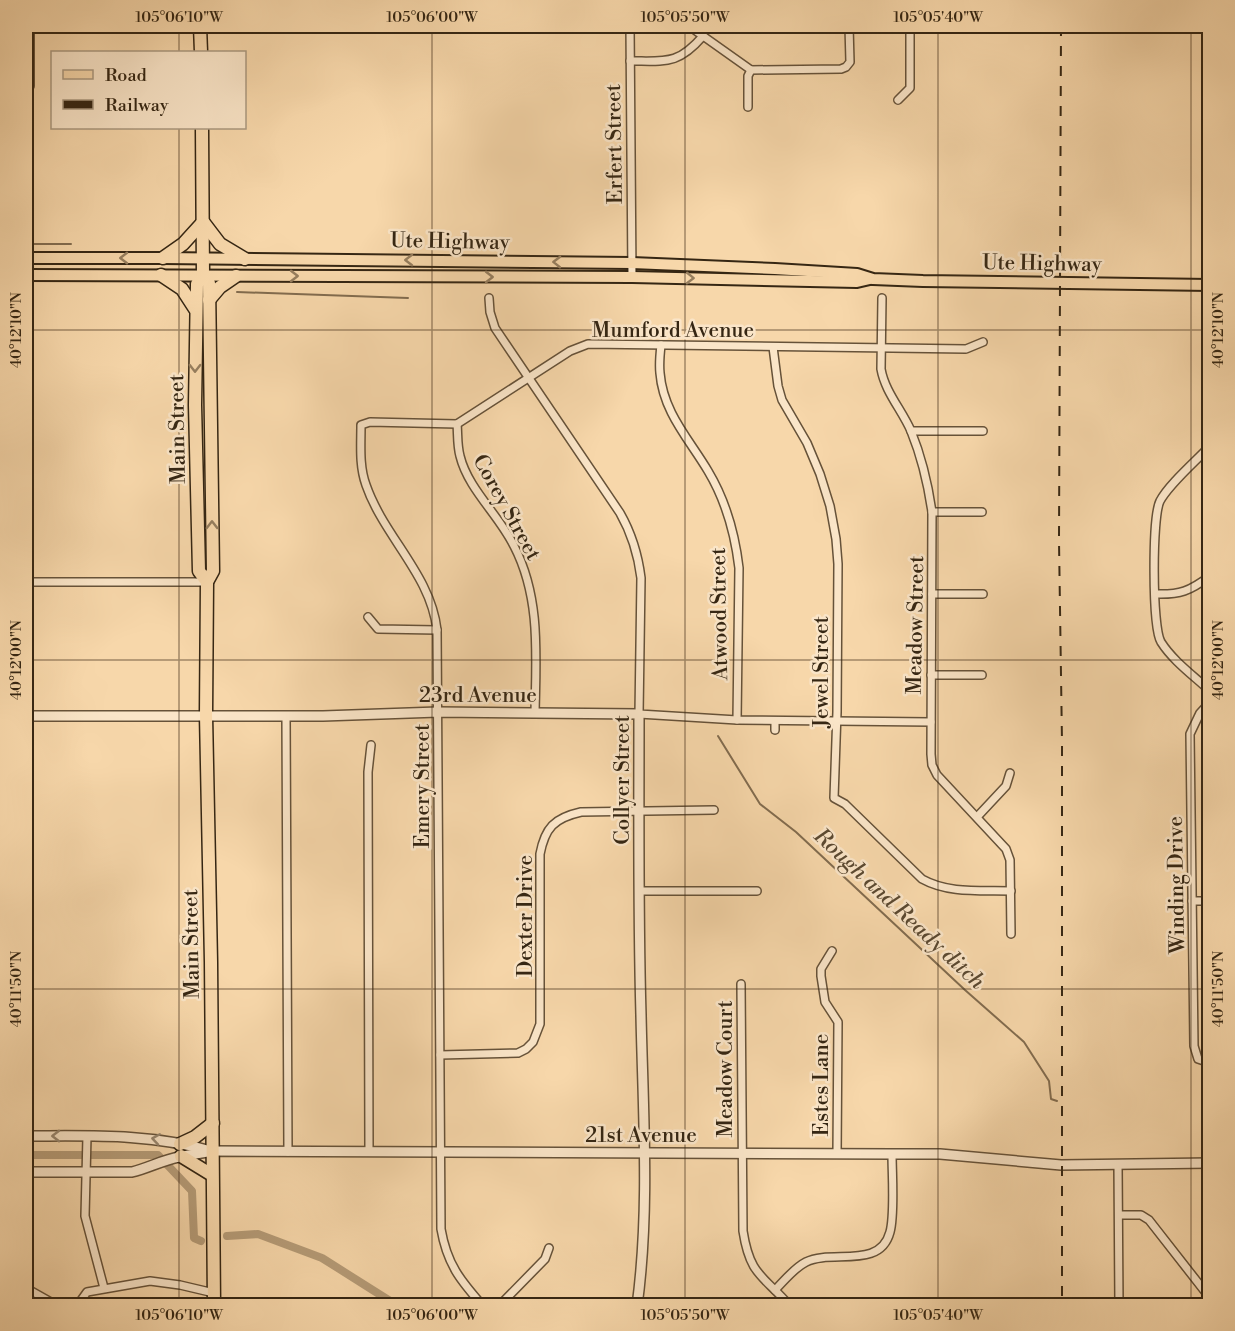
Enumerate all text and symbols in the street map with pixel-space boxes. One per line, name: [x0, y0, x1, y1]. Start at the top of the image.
text: 105°06'10"W: [135, 8, 223, 27]
text: 105°06'00"W: [386, 8, 478, 27]
text: 105°05'50"W: [641, 8, 730, 27]
text: 105°05'40"W: [893, 8, 983, 27]
legend: [51, 51, 246, 129]
text: Road: [105, 64, 148, 87]
street label: Erfert Street: [601, 83, 629, 204]
text: Railway: [105, 94, 169, 117]
street label: Ute Highway: [390, 228, 511, 256]
street label: Ute Highway: [982, 250, 1103, 278]
one-way arrow: [119, 252, 128, 264]
one-way arrow: [405, 254, 414, 266]
one-way arrow: [552, 256, 561, 268]
one-way arrow: [290, 270, 299, 282]
one-way arrow: [485, 271, 494, 283]
one-way arrow: [686, 272, 695, 284]
text: 40°12'10"N: [7, 292, 26, 368]
text: 40°12'10"N: [1209, 292, 1228, 368]
street label: Mumford Avenue: [592, 318, 754, 344]
one-way arrow: [189, 364, 201, 373]
street label: Main Street: [164, 373, 192, 484]
street label: Corey Street: [466, 450, 546, 566]
one-way arrow: [206, 520, 218, 529]
street label: Atwood Street: [706, 547, 734, 682]
street label: Meadow Street: [902, 555, 930, 695]
street label: Jewel Street: [809, 615, 835, 729]
text: 40°12'00"N: [7, 620, 26, 700]
text: 40°12'00"N: [1209, 620, 1228, 700]
street label: 23rd Avenue: [419, 683, 537, 709]
street label: Collyer Street: [610, 715, 636, 845]
street label: Emery Street: [410, 723, 436, 848]
street label: Winding Drive: [1163, 816, 1191, 955]
water label: Rough and Ready ditch: [807, 822, 991, 996]
street label: Dexter Drive: [513, 855, 539, 977]
street label: Main Street: [178, 888, 206, 999]
text: 40°11'50"N: [7, 951, 26, 1027]
text: 40°11'50"N: [1209, 951, 1228, 1027]
street label: Meadow Court: [713, 1000, 739, 1138]
street label: Estes Lane: [809, 1034, 835, 1136]
street label: 21st Avenue: [585, 1123, 697, 1149]
one-way arrow: [52, 1130, 61, 1142]
one-way arrow: [151, 1134, 160, 1146]
text: 105°06'10"W: [135, 1306, 223, 1325]
text: 105°06'00"W: [386, 1306, 478, 1325]
text: 105°05'50"W: [641, 1306, 730, 1325]
text: 105°05'40"W: [893, 1306, 983, 1325]

